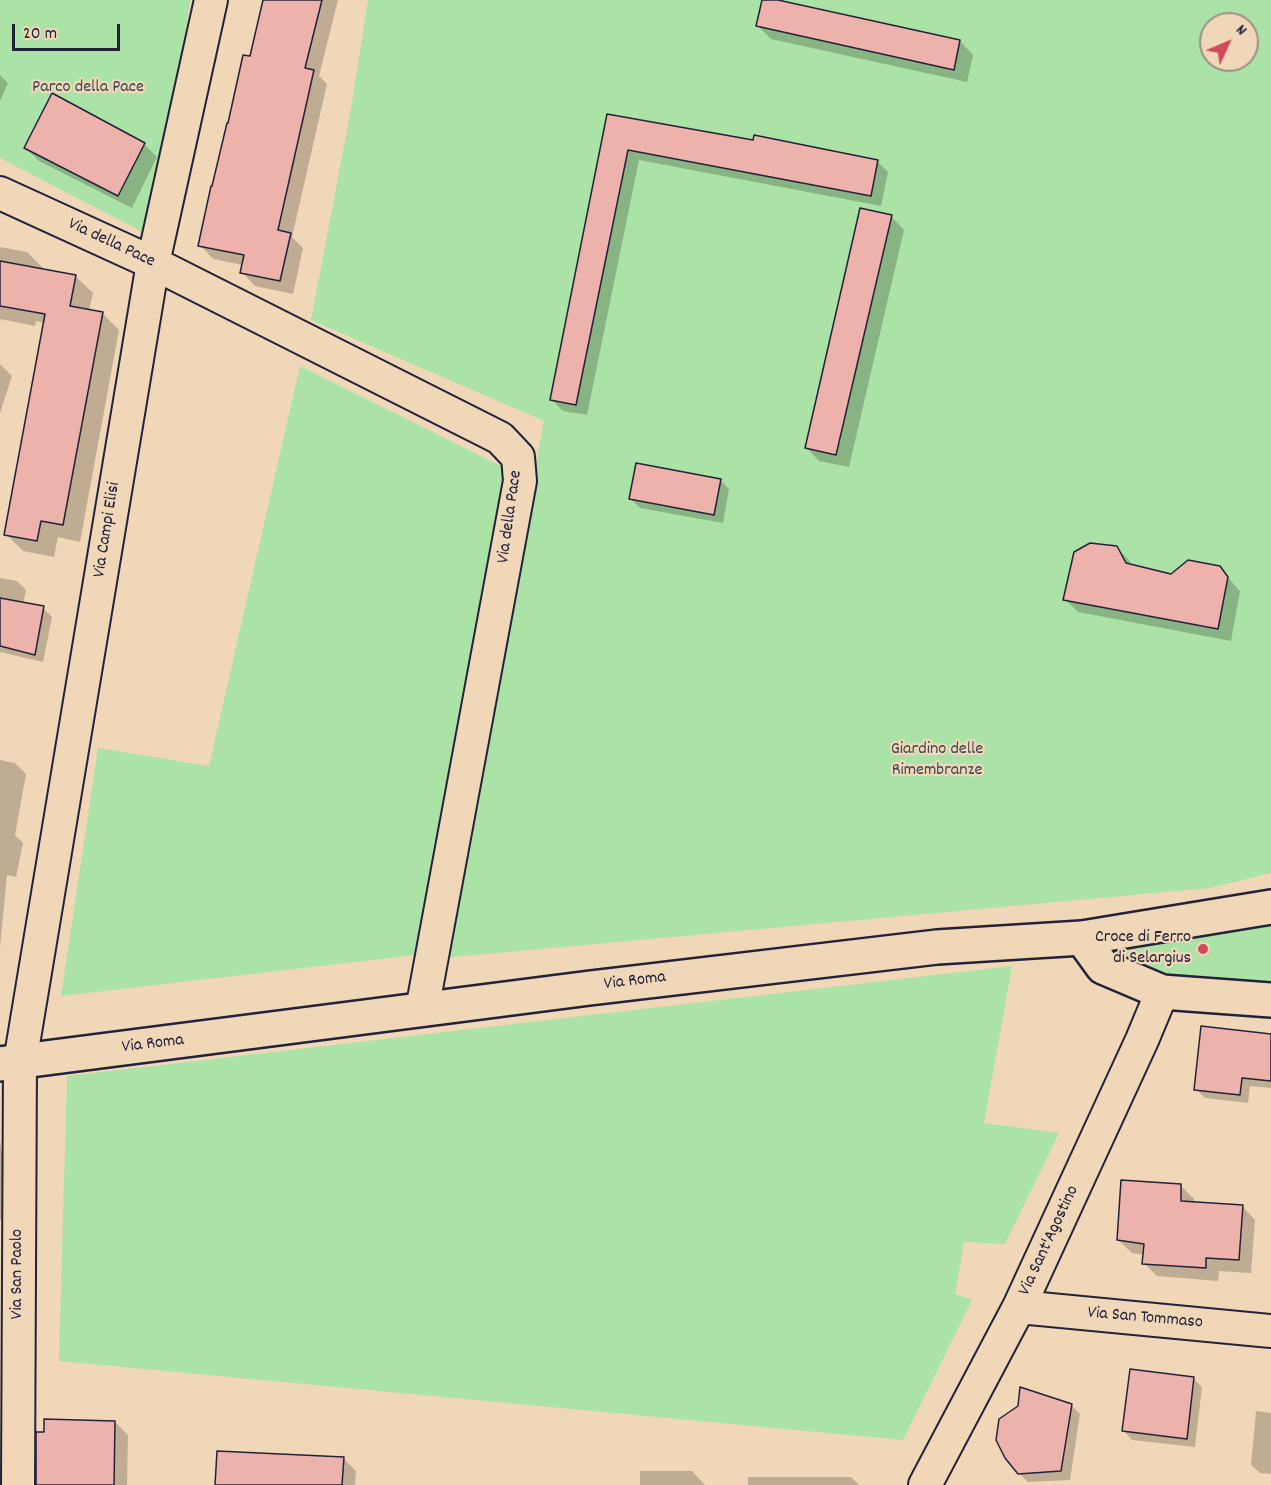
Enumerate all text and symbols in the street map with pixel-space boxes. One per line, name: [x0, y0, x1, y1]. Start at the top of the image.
scale bar: [15, 12, 123, 50]
north arrow: [1199, 12, 1259, 72]
text: N: [1230, 20, 1252, 41]
text: 20 m: [23, 22, 57, 47]
park label: Parco della Pace: [32, 78, 144, 100]
street label: Via della Pace: [64, 214, 158, 274]
street label: Via della Pace: [494, 469, 528, 565]
street label: Via Campi Elisi: [90, 481, 126, 579]
park label: Giardino delle Rimembranze: [891, 740, 983, 783]
place label: Croce di Ferro di Selargius: [1095, 928, 1191, 970]
marker: Croce di Ferro di Selargius: [1196, 942, 1210, 956]
street label: Via Roma: [603, 967, 667, 997]
street label: Via Roma: [121, 1030, 185, 1060]
street label: Via Sant'Agostino: [1015, 1183, 1085, 1299]
street label: Via San Paolo: [8, 1229, 30, 1319]
street label: Via San Tommaso: [1086, 1303, 1204, 1335]

